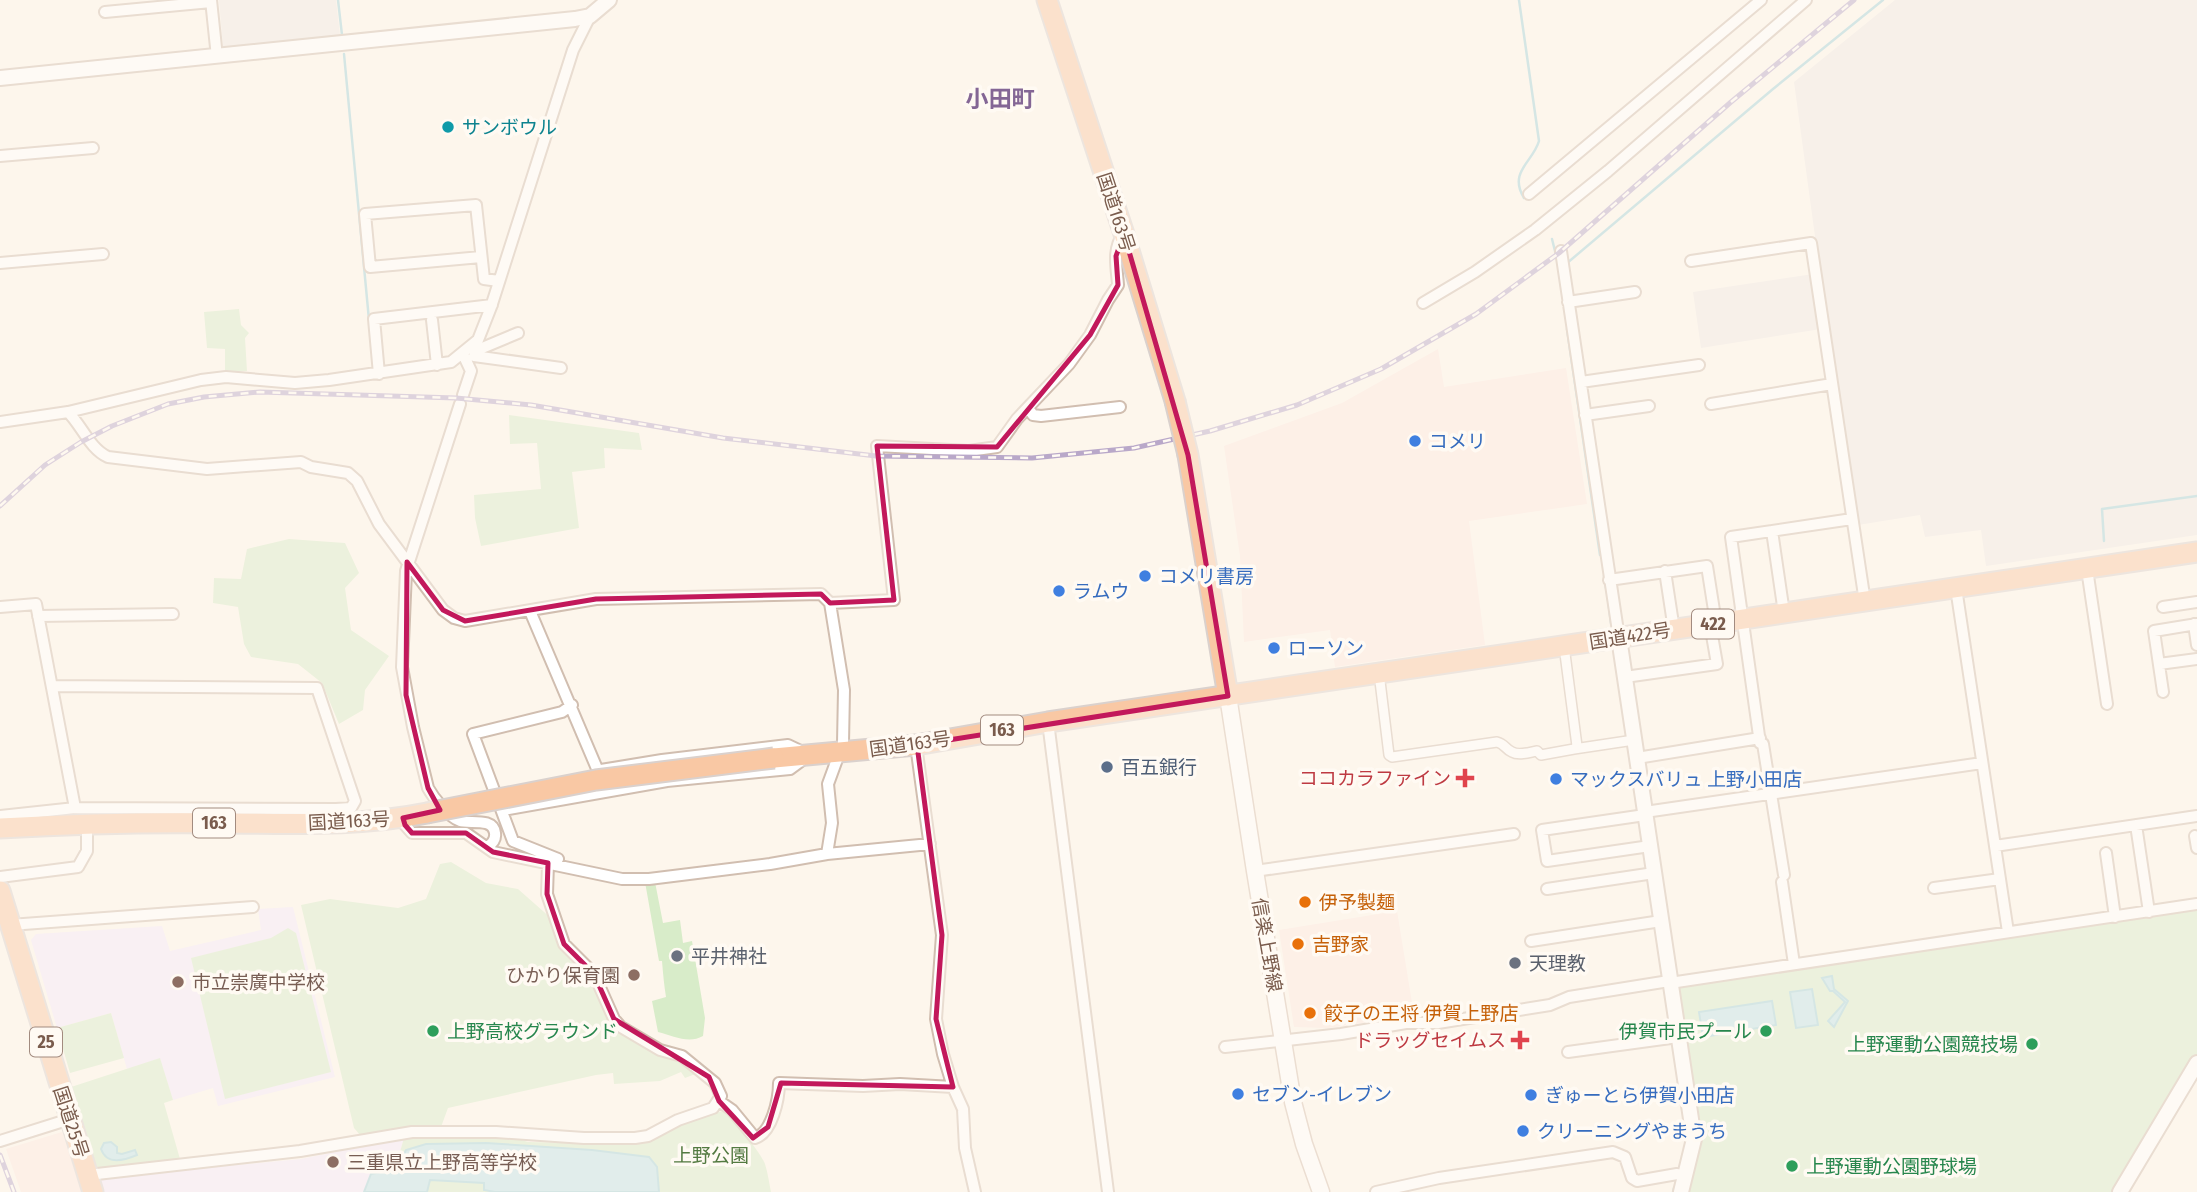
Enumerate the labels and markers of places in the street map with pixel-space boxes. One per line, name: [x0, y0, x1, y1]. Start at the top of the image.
place label: サンボウル: [462, 116, 557, 139]
marker: サンボウル: [440, 119, 456, 135]
place label: コメリ: [1429, 430, 1486, 453]
marker: コメリ: [1407, 433, 1423, 449]
place label: コメリ書房: [1159, 565, 1254, 588]
marker: コメリ書房: [1137, 568, 1153, 584]
place label: ラムウ: [1073, 580, 1129, 603]
marker: ラムウ: [1051, 583, 1067, 599]
place label: ローソン: [1288, 637, 1364, 660]
marker: ローソン: [1266, 640, 1282, 656]
place label: 百五銀行: [1121, 756, 1197, 779]
marker: 百五銀行: [1099, 759, 1115, 775]
place label: ココカラファイン: [1299, 767, 1451, 790]
place label: マックスバリュ 上野小田店: [1570, 768, 1802, 791]
marker: ココカラファイン: [1457, 770, 1473, 786]
marker: マックスバリュ 上野小田店: [1548, 771, 1564, 787]
place label: 伊予製麺: [1319, 891, 1395, 914]
marker: 伊予製麺: [1297, 894, 1313, 910]
place label: 吉野家: [1312, 933, 1369, 956]
marker: 吉野家: [1290, 936, 1306, 952]
place label: 平井神社: [691, 945, 767, 968]
marker: 平井神社: [669, 948, 685, 964]
place label: 天理教: [1529, 952, 1586, 975]
marker: 天理教: [1507, 955, 1523, 971]
place label: ひかり保育園: [506, 964, 620, 987]
marker: ひかり保育園: [626, 967, 642, 983]
place label: 市立崇廣中学校: [192, 971, 325, 994]
marker: 市立崇廣中学校: [170, 974, 186, 990]
place label: 餃子の王将 伊賀上野店: [1324, 1002, 1518, 1025]
marker: 餃子の王将 伊賀上野店: [1302, 1005, 1318, 1021]
place label: 上野高校グラウンド: [447, 1020, 618, 1043]
place label: 伊賀市民プール: [1619, 1020, 1752, 1043]
marker: 上野高校グラウンド: [425, 1023, 441, 1039]
marker: 伊賀市民プール: [1758, 1023, 1774, 1039]
place label: ドラッグセイムス: [1354, 1029, 1506, 1052]
marker: ドラッグセイムス: [1512, 1032, 1528, 1048]
place label: 上野運動公園競技場: [1847, 1033, 2018, 1056]
marker: 上野運動公園競技場: [2024, 1036, 2040, 1052]
place label: セブン-イレブン: [1252, 1083, 1392, 1106]
place label: ぎゅーとら伊賀小田店: [1545, 1084, 1734, 1107]
marker: セブン-イレブン: [1230, 1086, 1246, 1102]
marker: ぎゅーとら伊賀小田店: [1523, 1087, 1539, 1103]
place label: クリーニングやまうち: [1537, 1120, 1727, 1143]
marker: クリーニングやまうち: [1515, 1123, 1531, 1139]
place label: 三重県立上野高等学校: [347, 1151, 537, 1174]
marker: 三重県立上野高等学校: [325, 1154, 341, 1170]
place label: 上野運動公園野球場: [1806, 1155, 1977, 1178]
marker: 上野運動公園野球場: [1784, 1158, 1800, 1174]

